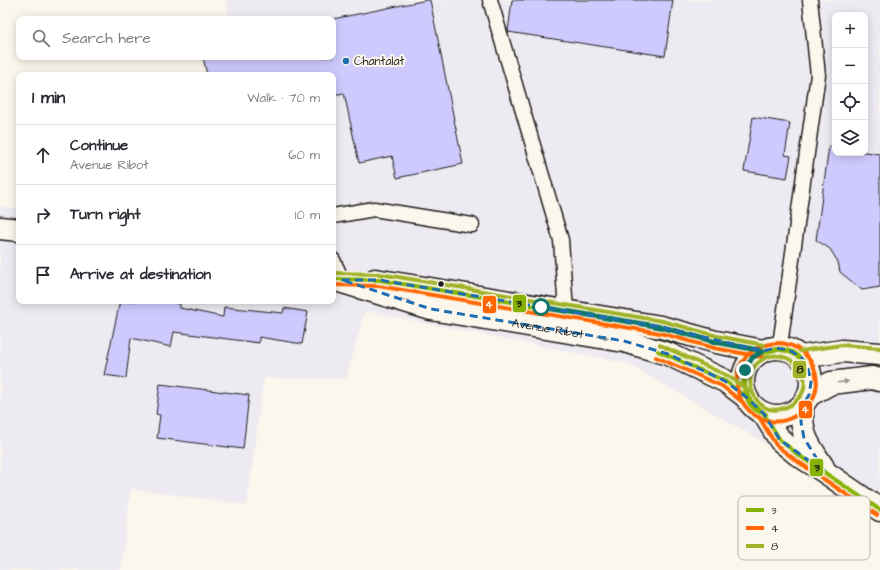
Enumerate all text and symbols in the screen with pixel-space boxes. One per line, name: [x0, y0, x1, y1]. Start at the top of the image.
map controls: [832, 12, 868, 156]
button: +: [832, 12, 868, 48]
search box: [16, 16, 336, 60]
icon: search: [30, 27, 52, 49]
text: Search here: [62, 28, 151, 49]
button: −: [832, 48, 868, 84]
place label: Chantalat: [354, 53, 404, 70]
marker: Chantalat: [341, 56, 351, 66]
button: locate: [832, 84, 868, 120]
text: 1 min: [32, 86, 65, 110]
text: Walk · 70 m: [247, 89, 320, 107]
button: layers: [832, 120, 868, 156]
text: Continue: [70, 135, 128, 156]
icon: ahead: [32, 144, 54, 166]
text: 60 m: [288, 146, 320, 164]
text: Avenue Ribot: [70, 156, 149, 174]
icon: right: [32, 204, 54, 226]
text: Turn right: [70, 204, 141, 225]
text: 10 m: [295, 206, 320, 224]
icon: arrive: [32, 264, 54, 286]
text: Arrive at destination: [70, 264, 211, 285]
unlabelled marker: [436, 279, 446, 289]
line badge: 3: [512, 294, 527, 313]
line badge: 4: [482, 295, 497, 314]
text: 3: [515, 296, 522, 311]
text: 4: [485, 297, 493, 312]
one-way arrow: [400, 298, 412, 304]
route start: [532, 298, 550, 316]
street label: Avenue Ribot: [511, 315, 585, 343]
one-way arrow: [596, 334, 609, 340]
line badge: 8: [792, 360, 807, 379]
route end: [736, 361, 754, 379]
text: 8: [796, 362, 804, 377]
one-way arrow: [837, 379, 849, 385]
line badge: 4: [798, 400, 813, 419]
text: 4: [801, 402, 809, 417]
line badge: 3: [809, 458, 824, 477]
text: 3: [813, 460, 820, 475]
legend: [738, 496, 870, 560]
text: 3: [771, 503, 777, 518]
text: 4: [771, 521, 779, 536]
text: 8: [771, 539, 778, 554]

